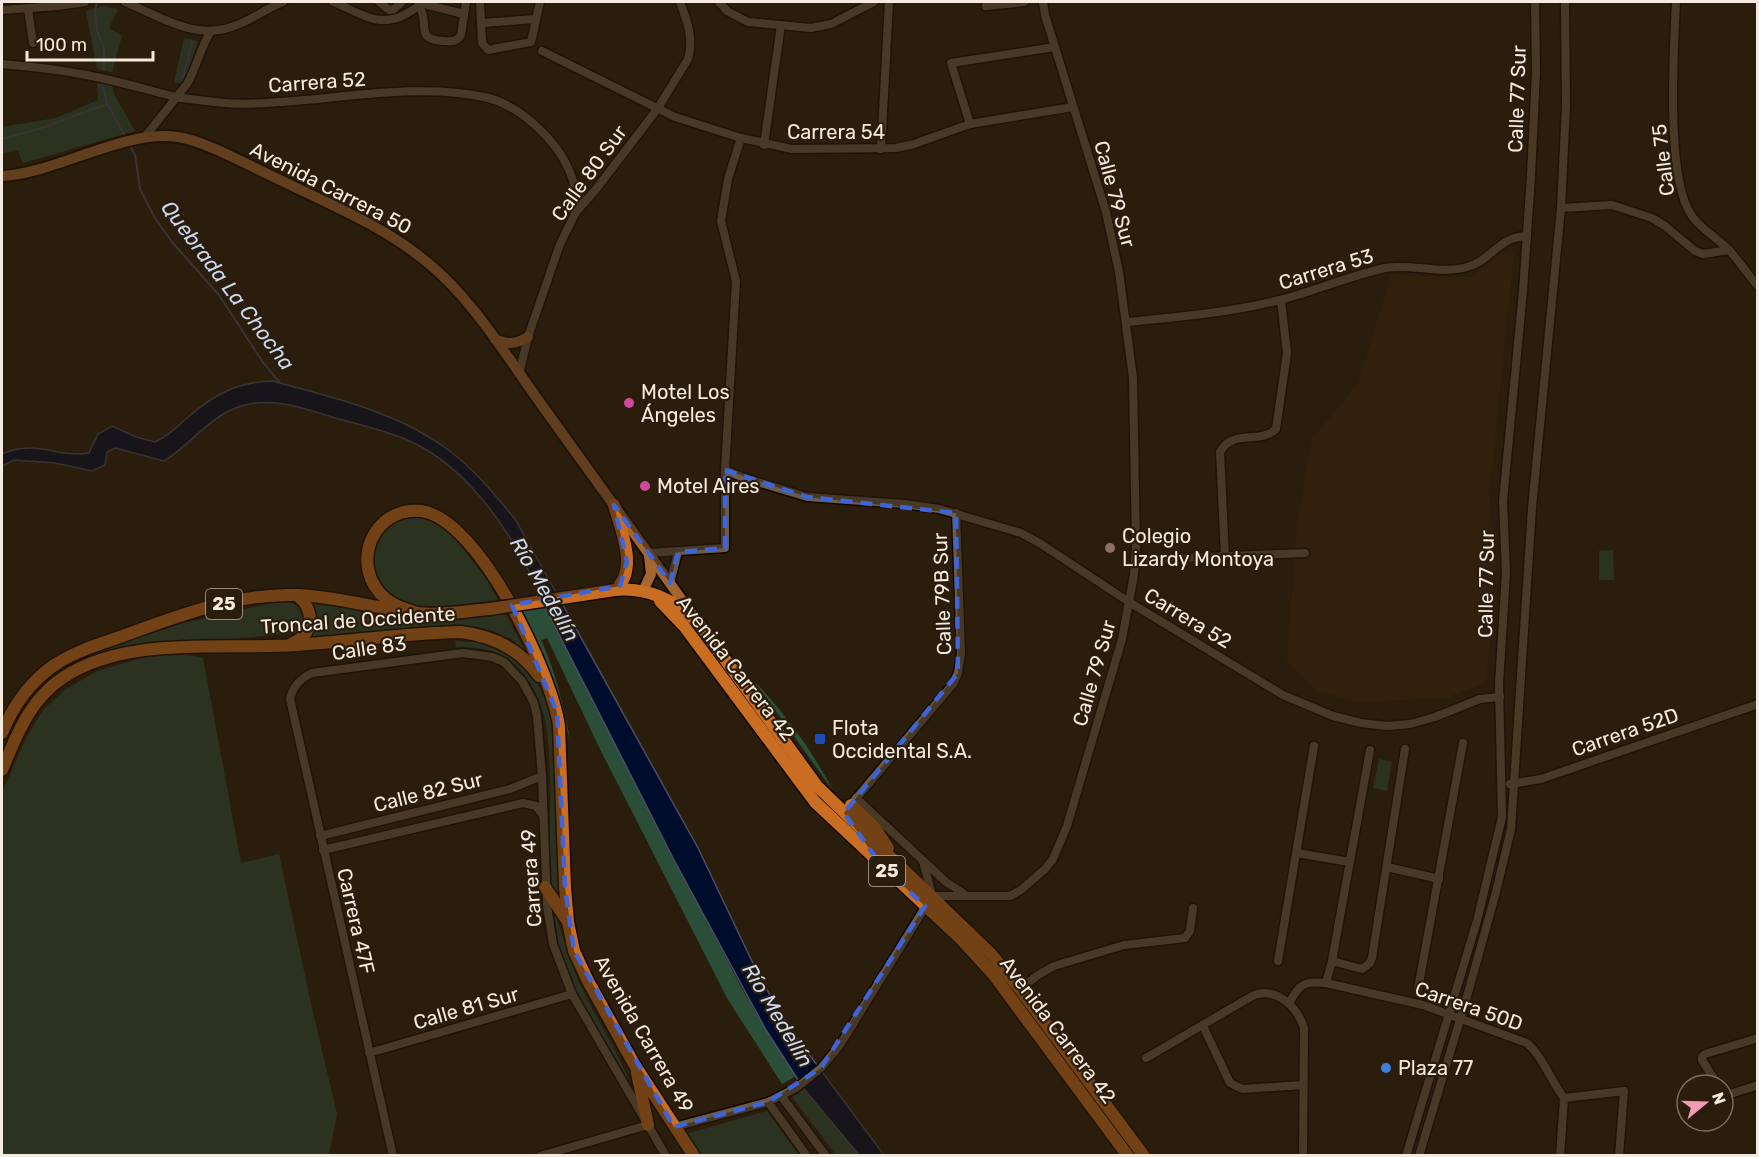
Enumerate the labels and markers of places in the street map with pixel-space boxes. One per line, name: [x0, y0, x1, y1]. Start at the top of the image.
place label: Motel Los Ángeles: [641, 380, 730, 427]
marker: Motel Los Ángeles: [622, 396, 636, 410]
place label: Motel Aires: [657, 474, 760, 498]
marker: Motel Aires: [638, 479, 652, 493]
place label: Colegio Lizardy Montoya: [1122, 524, 1274, 571]
marker: Colegio Lizardy Montoya: [1103, 541, 1117, 555]
place label: Flota Occidental S.A.: [832, 716, 972, 763]
marker: Flota Occidental S.A.: [813, 732, 827, 746]
place label: Plaza 77: [1398, 1056, 1473, 1080]
marker: Plaza 77: [1379, 1061, 1393, 1075]

